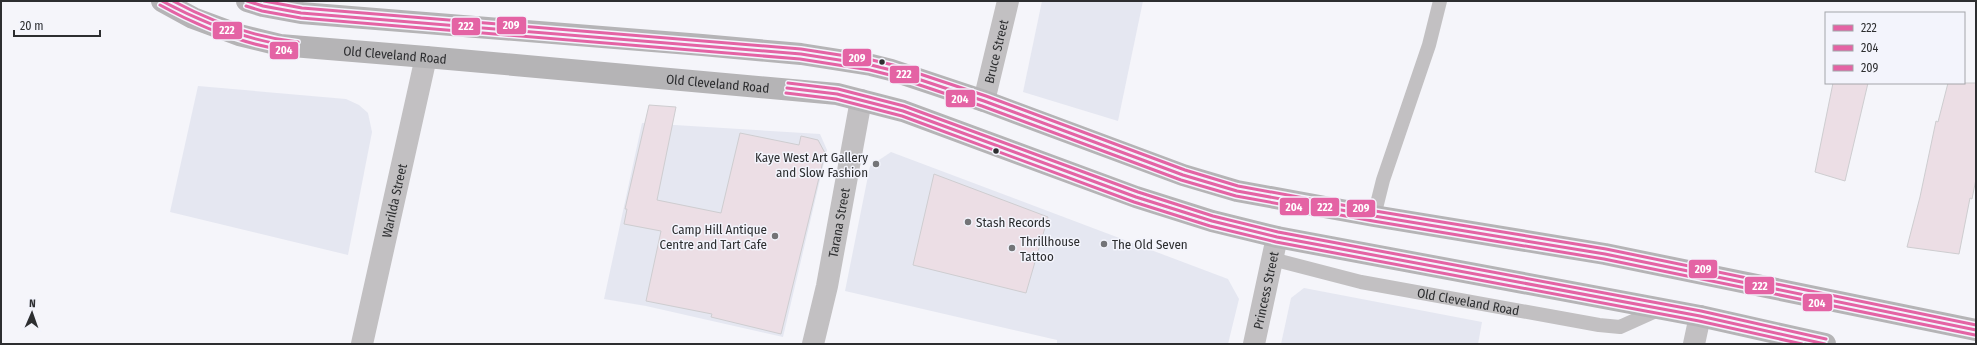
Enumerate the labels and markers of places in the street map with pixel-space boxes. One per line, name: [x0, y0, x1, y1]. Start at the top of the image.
unlabelled marker: [877, 57, 887, 67]
unlabelled marker: [991, 146, 1001, 156]
place label: Kaye West Art Gallery and Slow Fashion: [755, 150, 868, 180]
marker: Kaye West Art Gallery and Slow Fashion: [871, 159, 881, 169]
place label: Stash Records: [976, 215, 1051, 230]
marker: Stash Records: [963, 217, 973, 227]
place label: Camp Hill Antique Centre and Tart Cafe: [660, 222, 767, 252]
marker: Camp Hill Antique Centre and Tart Cafe: [770, 231, 780, 241]
place label: Thrillhouse Tattoo: [1020, 234, 1080, 264]
place label: The Old Seven: [1112, 237, 1188, 252]
marker: The Old Seven: [1099, 239, 1109, 249]
marker: Thrillhouse Tattoo: [1007, 243, 1017, 253]

